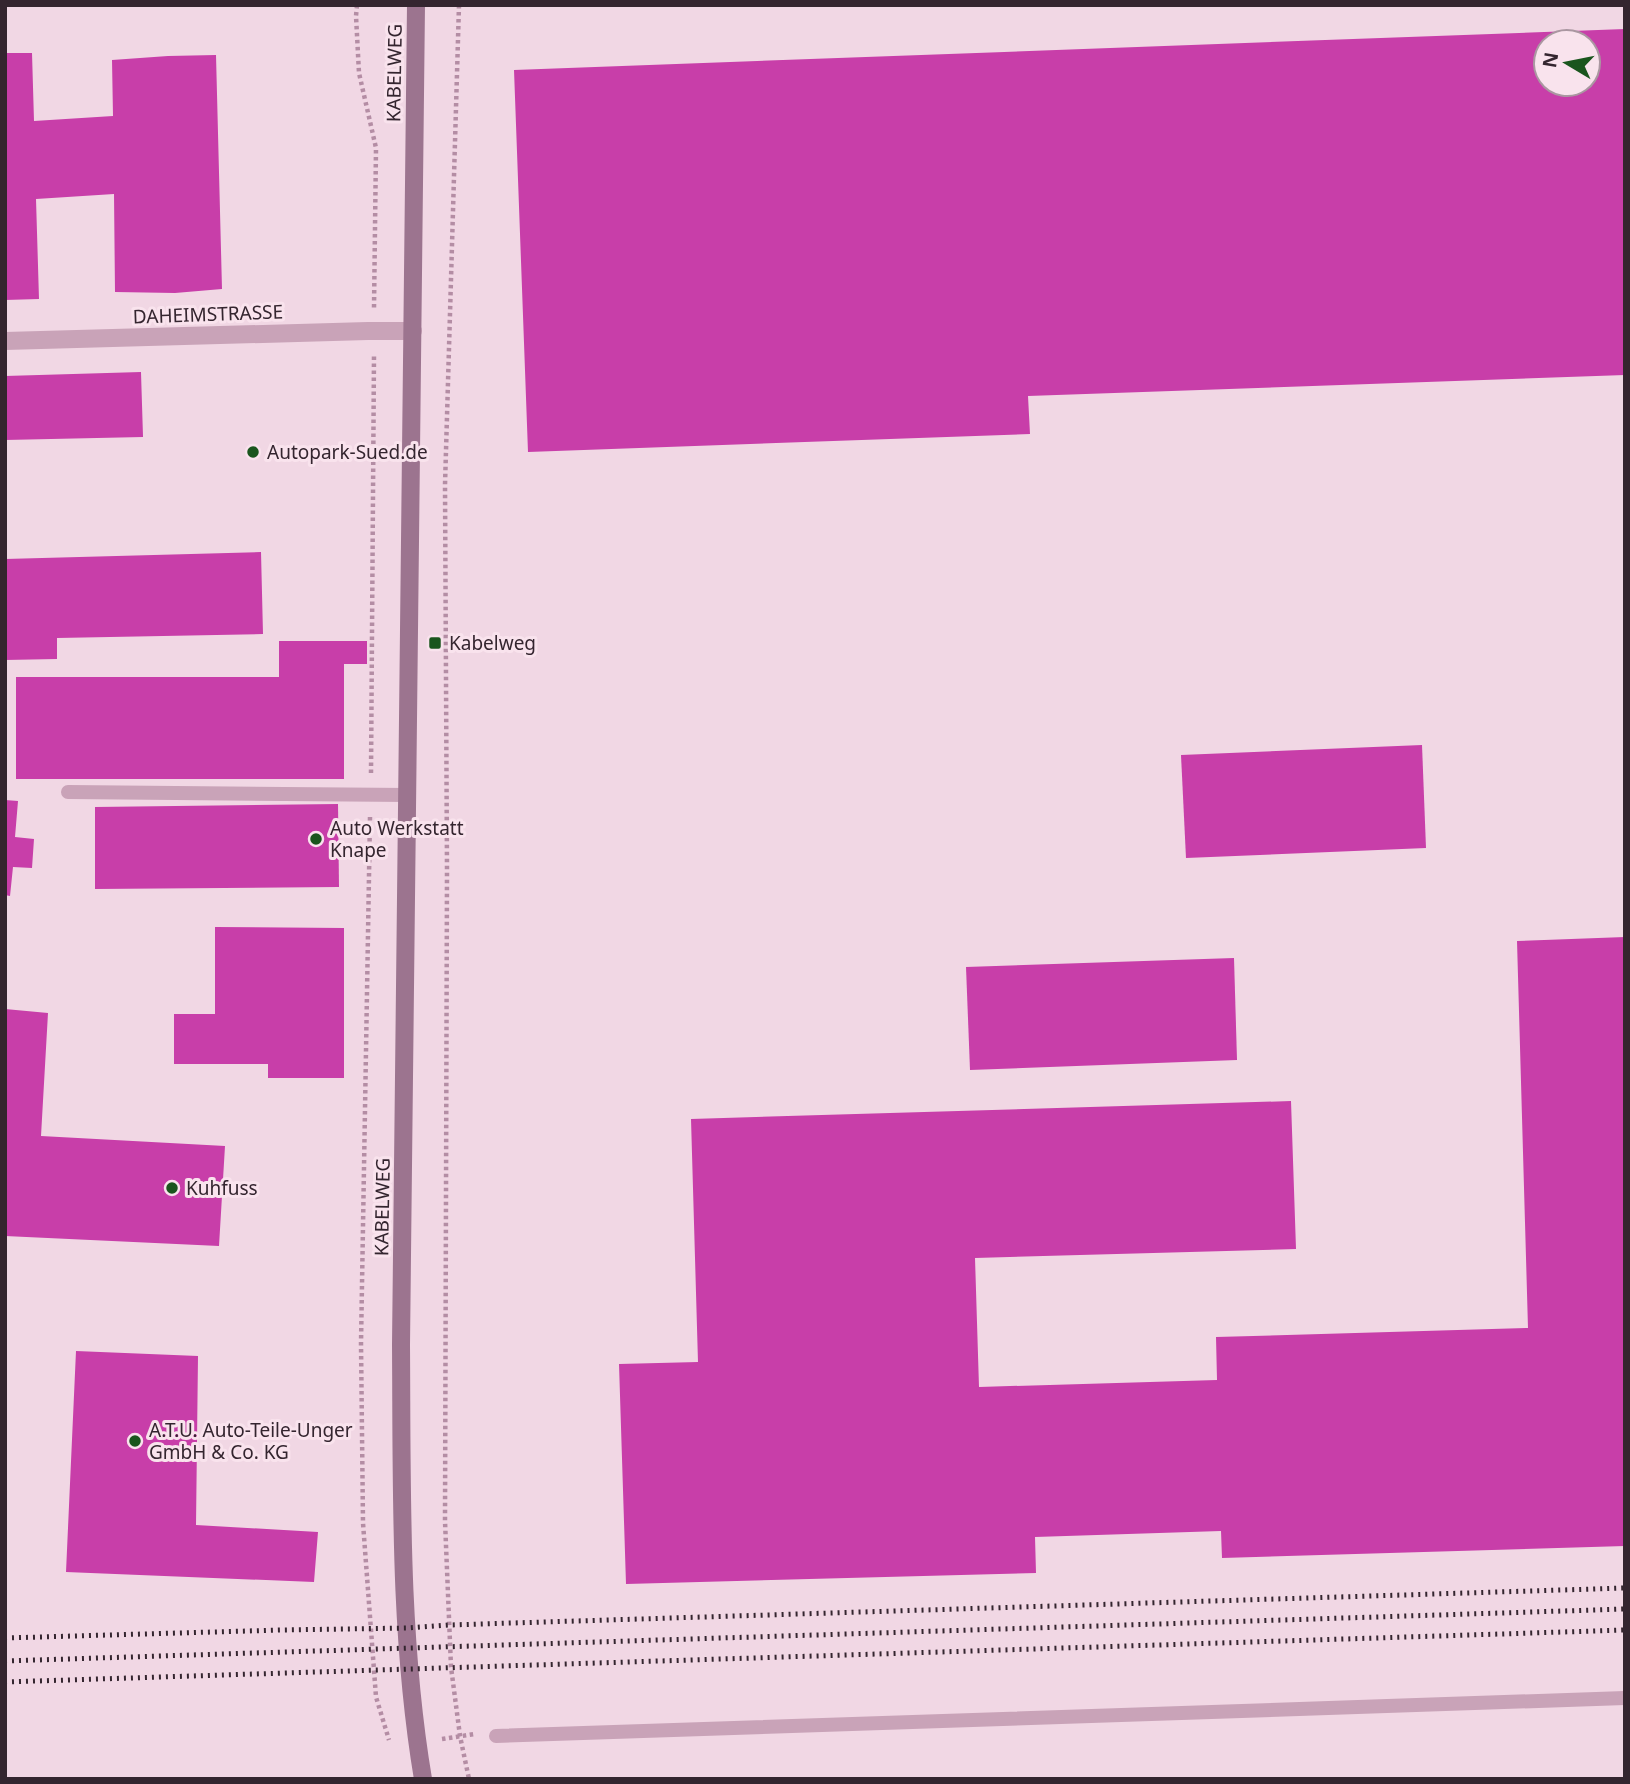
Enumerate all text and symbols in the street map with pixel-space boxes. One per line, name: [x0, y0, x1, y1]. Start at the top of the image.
street label: KABELWEG: [380, 24, 408, 122]
north arrow: [1532, 28, 1602, 98]
text: N: [1536, 50, 1564, 70]
street label: DAHEIMSTRASSE: [132, 298, 284, 330]
place label: Autopark-Sued.de: [267, 439, 428, 465]
marker: Autopark-Sued.de: [245, 444, 261, 460]
place label: Kabelweg: [449, 630, 536, 656]
marker: Kabelweg: [427, 635, 443, 651]
place label: Auto Werkstatt Knape: [330, 815, 464, 863]
marker: Auto Werkstatt Knape: [308, 831, 324, 847]
street label: KABELWEG: [368, 1158, 396, 1256]
place label: Kuhfuss: [186, 1175, 258, 1201]
marker: Kuhfuss: [164, 1180, 180, 1196]
place label: A.T.U. Auto-Teile-Unger GmbH & Co. KG: [149, 1417, 353, 1465]
marker: A.T.U. Auto-Teile-Unger GmbH & Co. KG: [127, 1433, 143, 1449]

